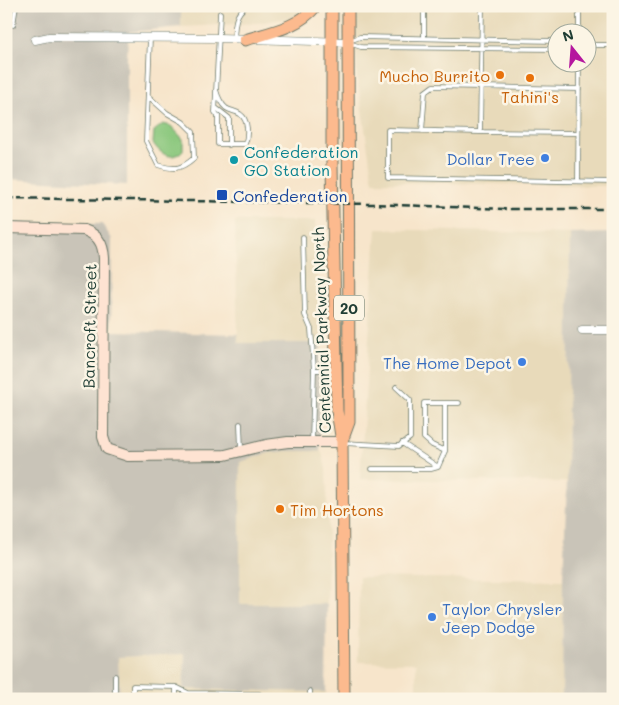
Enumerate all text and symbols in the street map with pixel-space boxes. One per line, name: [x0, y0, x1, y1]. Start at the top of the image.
north arrow: [546, 22, 596, 72]
text: N: [560, 24, 576, 46]
place label: Mucho Burrito: [379, 65, 490, 86]
marker: Mucho Burrito: [494, 69, 506, 81]
marker: Tahini's: [524, 72, 536, 84]
place label: Tahini's: [501, 86, 559, 107]
place label: Confederation GO Station: [244, 141, 358, 180]
place label: Dollar Tree: [447, 148, 535, 169]
marker: Dollar Tree: [539, 152, 551, 164]
marker: Confederation GO Station: [228, 154, 240, 166]
place label: Confederation: [233, 185, 347, 206]
marker: Confederation: [215, 188, 229, 202]
street label: Centennial Parkway North: [307, 227, 335, 433]
street label: Bancroft Street: [77, 263, 101, 389]
road number: 20: [334, 296, 364, 320]
place label: The Home Depot: [383, 352, 512, 373]
marker: The Home Depot: [516, 356, 528, 368]
place label: Tim Hortons: [290, 499, 384, 520]
marker: Tim Hortons: [274, 503, 286, 515]
place label: Taylor Chrysler Jeep Dodge: [442, 598, 562, 637]
marker: Taylor Chrysler Jeep Dodge: [426, 611, 438, 623]

